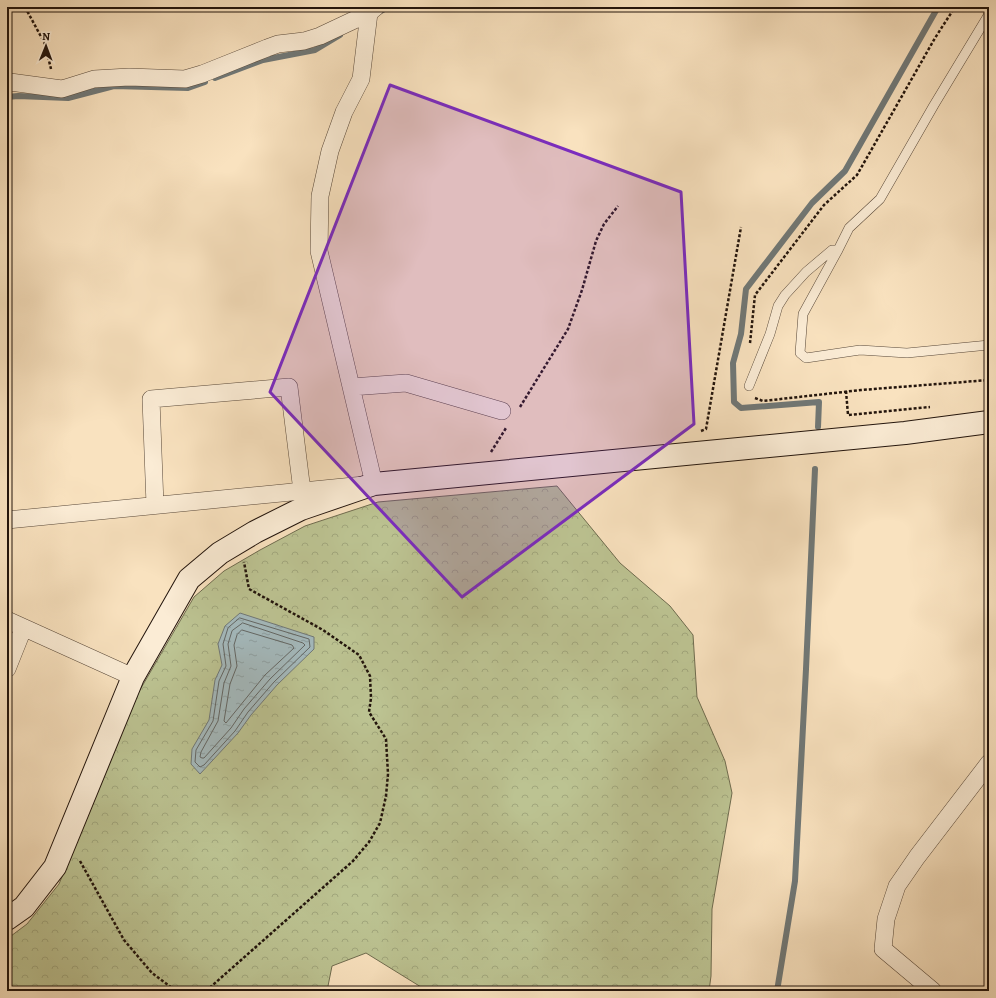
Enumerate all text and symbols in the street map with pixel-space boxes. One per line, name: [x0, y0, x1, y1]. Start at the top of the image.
north arrow: [26, 26, 66, 66]
text: N: [42, 29, 50, 44]

